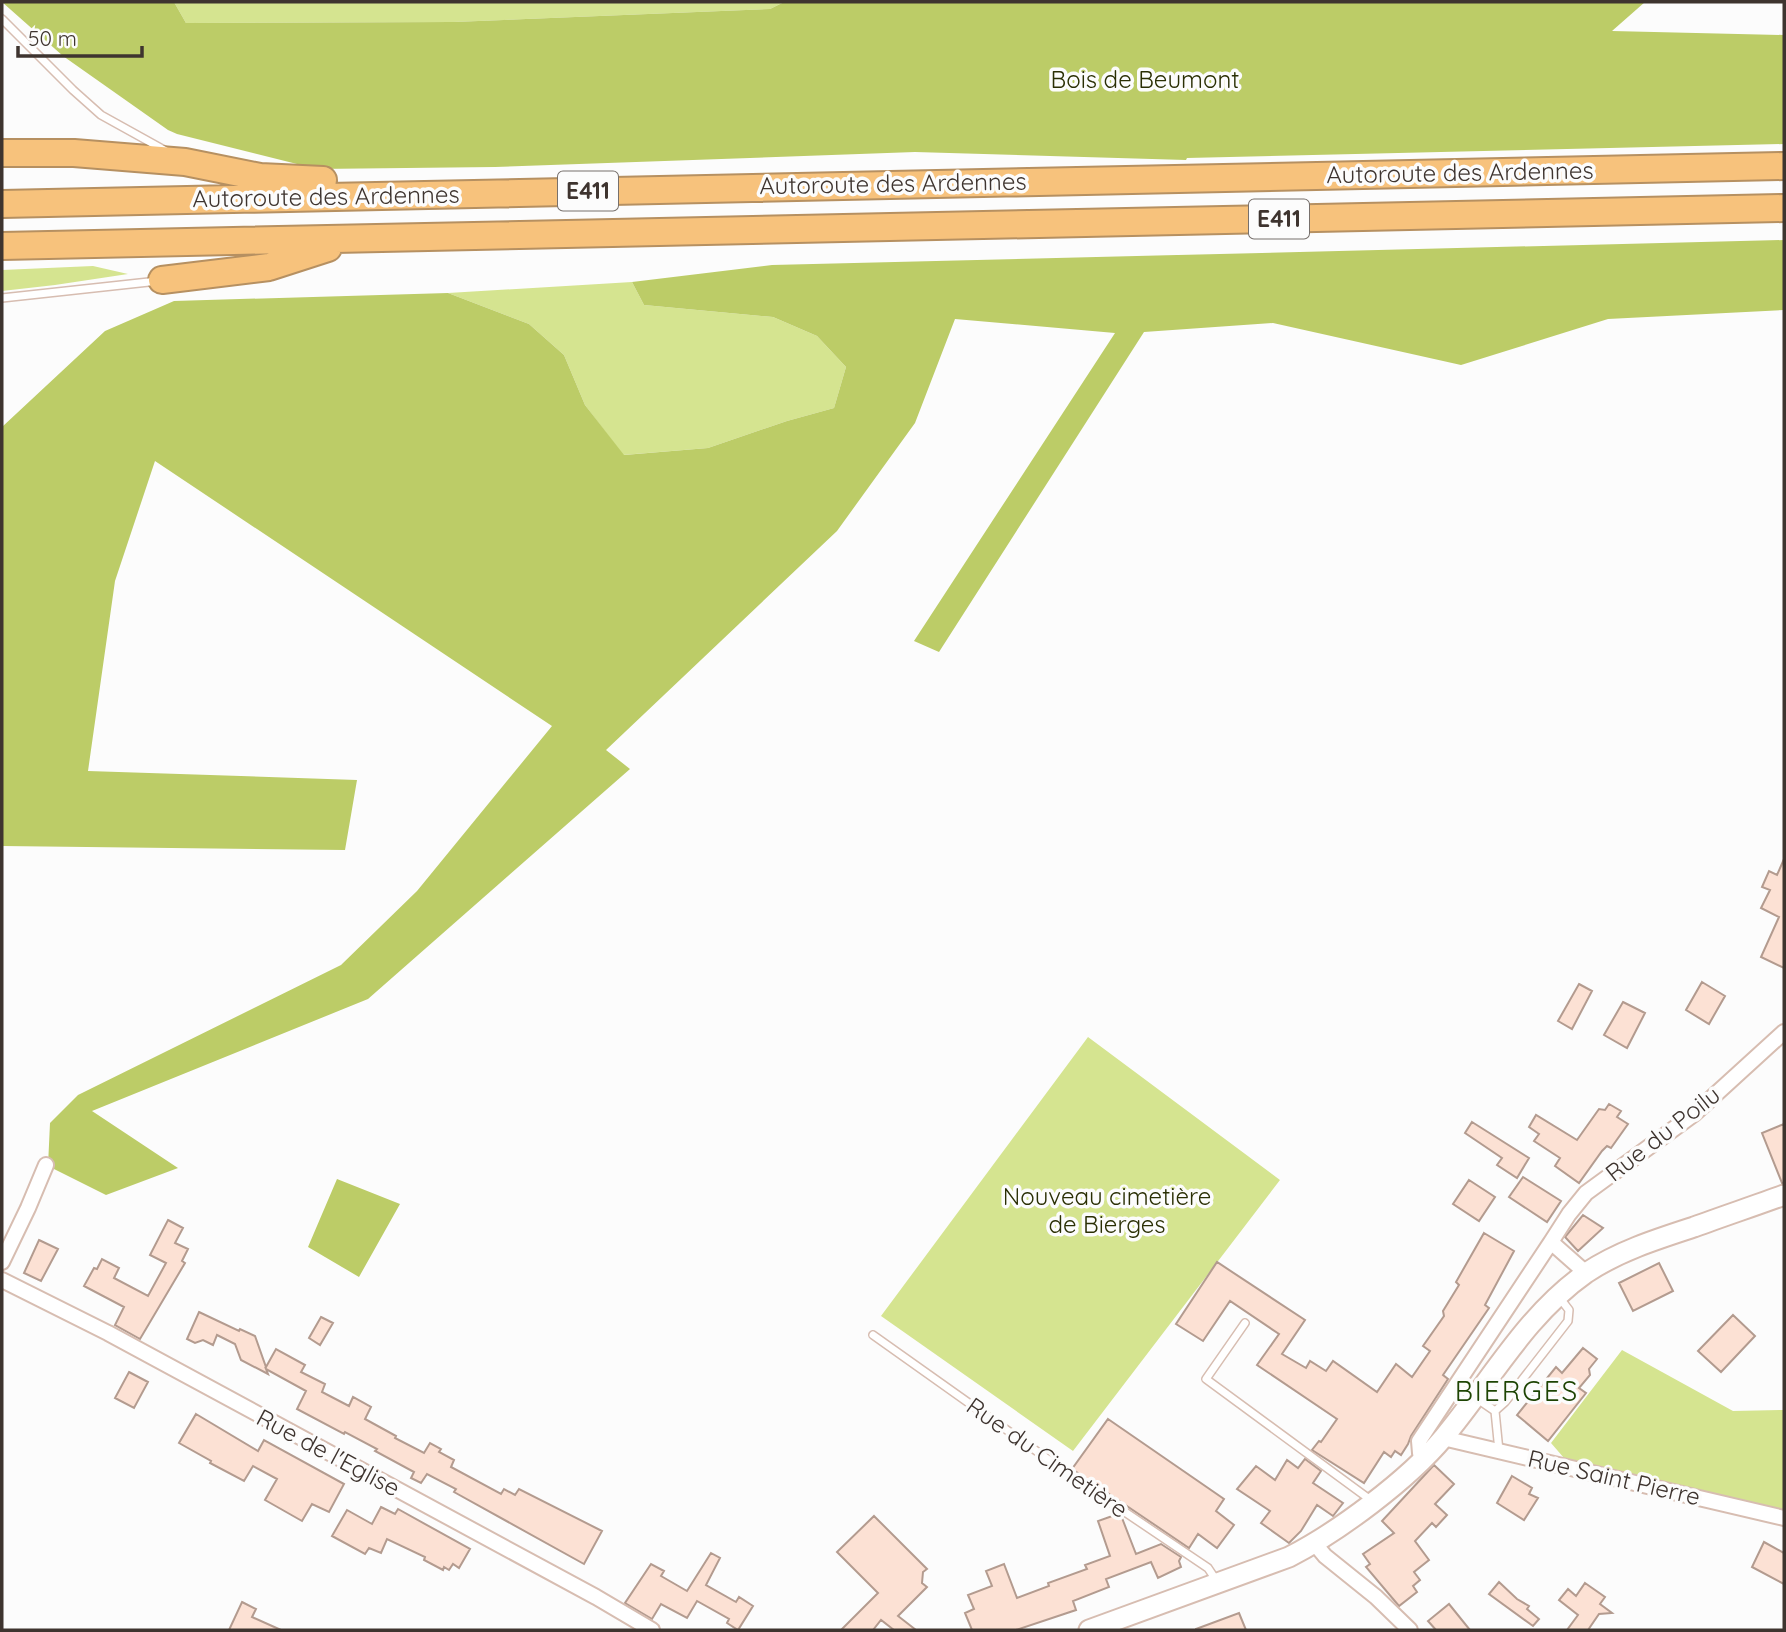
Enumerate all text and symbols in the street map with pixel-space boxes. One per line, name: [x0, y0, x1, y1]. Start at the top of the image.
scale bar: [18, 14, 142, 58]
text: 50 m: [28, 25, 77, 51]
park label: Bois de Beumont: [1051, 64, 1239, 94]
street label: Autoroute des Ardennes: [1326, 155, 1594, 189]
street label: Autoroute des Ardennes: [759, 166, 1027, 200]
road number: E411: [558, 172, 618, 210]
street label: Autoroute des Ardennes: [192, 179, 460, 213]
road number: E411: [1249, 200, 1309, 238]
street label: Rue du Poilu: [1599, 1079, 1726, 1187]
park label: Nouveau cimetière de Bierges: [1003, 1181, 1211, 1239]
district label: BIERGES: [1455, 1373, 1579, 1408]
street label: Rue du Cimetière: [961, 1390, 1134, 1524]
street label: Rue de l'Eglise: [252, 1402, 405, 1503]
street label: Rue Saint Pierre: [1525, 1443, 1703, 1511]

